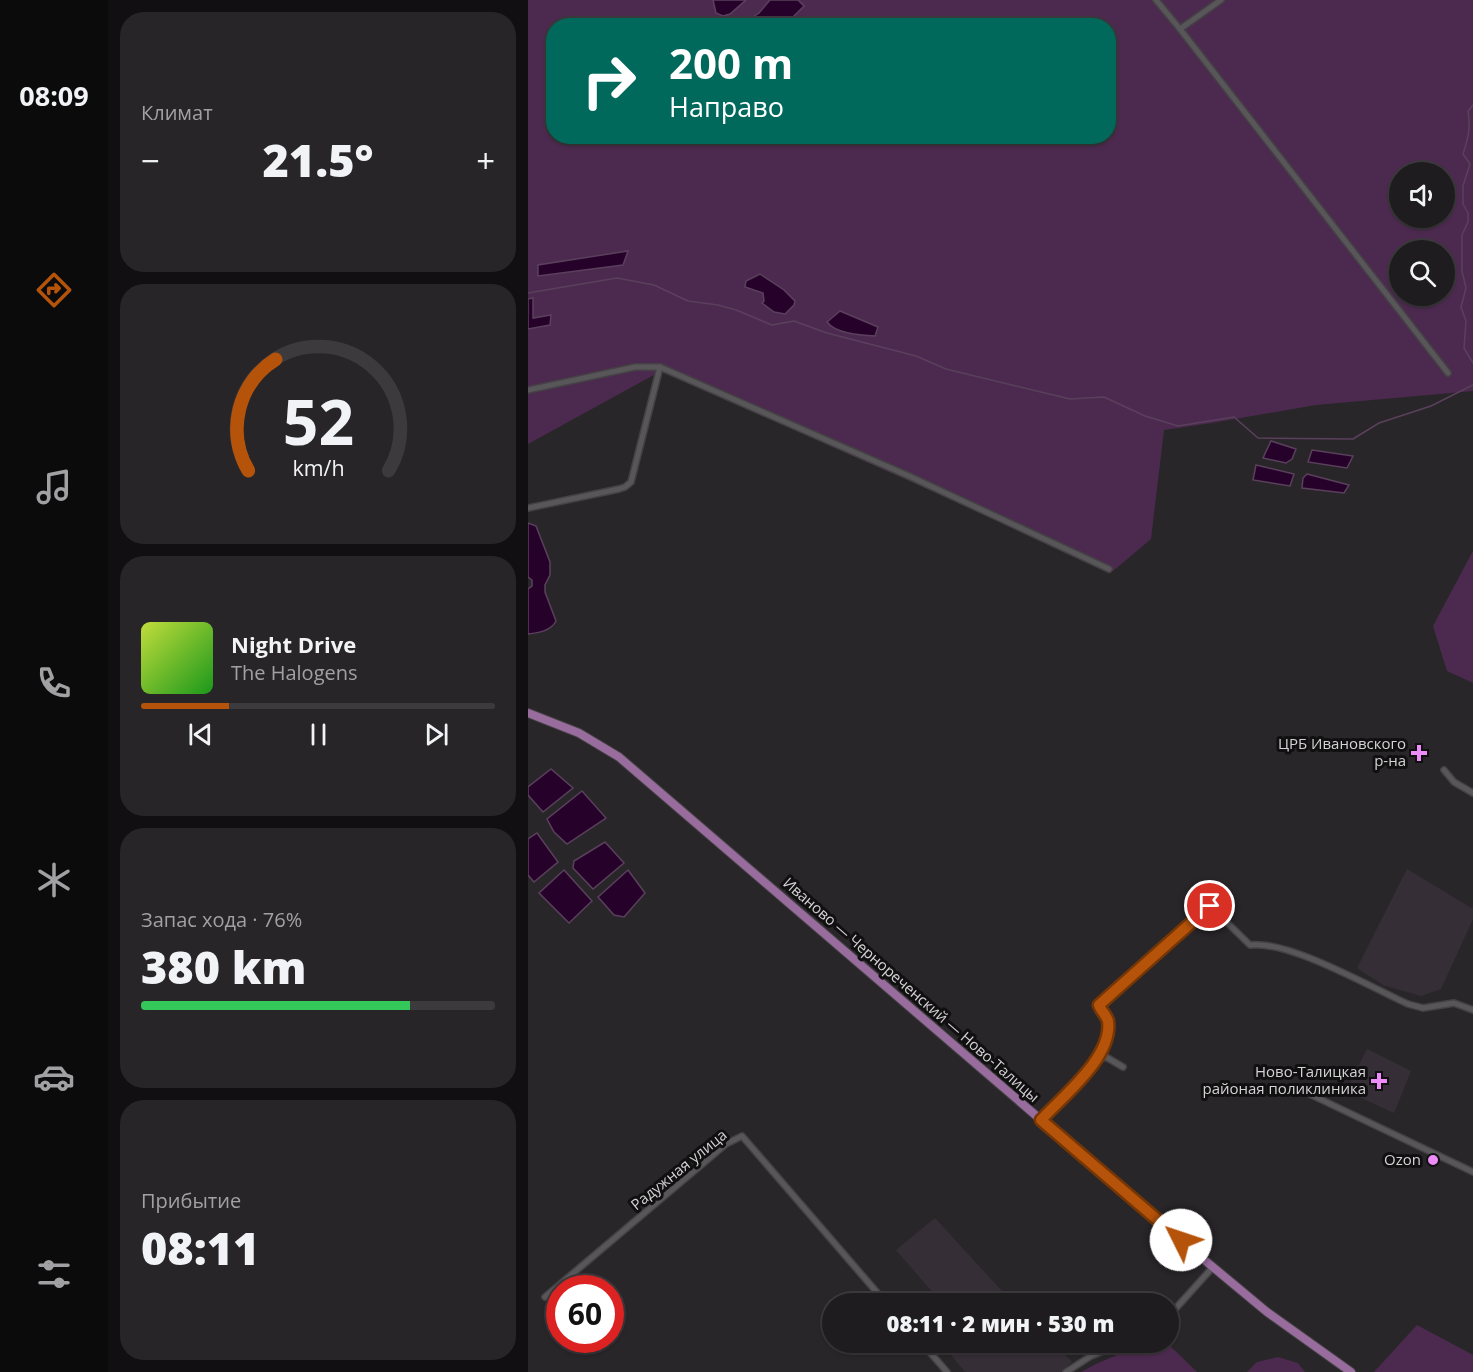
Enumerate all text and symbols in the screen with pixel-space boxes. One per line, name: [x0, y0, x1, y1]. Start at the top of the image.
text: 200 m: [669, 34, 793, 91]
icon: right: [570, 42, 648, 120]
text: 08:09: [19, 77, 89, 114]
text: Направо: [669, 88, 784, 125]
text: Климат: [141, 99, 213, 126]
text: 21.5°: [262, 129, 374, 190]
text: −: [141, 138, 160, 183]
text: +: [476, 138, 495, 183]
map controls: [1389, 162, 1455, 306]
button: sound: [1389, 162, 1455, 228]
button: search: [1389, 240, 1455, 306]
icon: directions: [33, 269, 75, 311]
text: 52: [282, 378, 354, 463]
text: km/h: [292, 453, 344, 482]
icon: music: [33, 466, 75, 508]
text: Night Drive: [231, 629, 356, 659]
text: The Halogens: [231, 659, 358, 686]
icon: phone: [33, 662, 75, 704]
icon: previous: [184, 718, 217, 751]
icon: pause: [302, 718, 335, 751]
icon: next: [420, 718, 453, 751]
place label: ЦРБ Ивановского р-на: [1278, 733, 1406, 770]
marker: ЦРБ Ивановского р-на: [1410, 744, 1428, 762]
icon: climate: [33, 859, 75, 901]
street label: Иваново — Чернореченский — Ново-Талицы: [779, 872, 1044, 1106]
pin: [1184, 880, 1235, 931]
icon: arrive: [1193, 889, 1226, 922]
text: Запас хода · 76%: [141, 906, 302, 933]
text: 380 km: [141, 936, 306, 997]
icon: car: [33, 1056, 75, 1098]
place label: Ново-Талицкая районая поликлиника: [1202, 1061, 1366, 1098]
marker: Ново-Талицкая районая поликлиника: [1370, 1072, 1388, 1090]
street label: Радужная улица: [626, 1124, 730, 1214]
place label: Ozon: [1384, 1149, 1421, 1169]
marker: Ozon: [1426, 1153, 1440, 1167]
text: Прибытие: [141, 1187, 241, 1214]
position arrow: [1149, 1208, 1213, 1272]
text: 08:11: [141, 1217, 259, 1278]
icon: filters: [33, 1253, 75, 1295]
speed limit sign: 60: [546, 1275, 624, 1353]
text: 08:11 · 2 мин · 530 m: [887, 1308, 1114, 1338]

